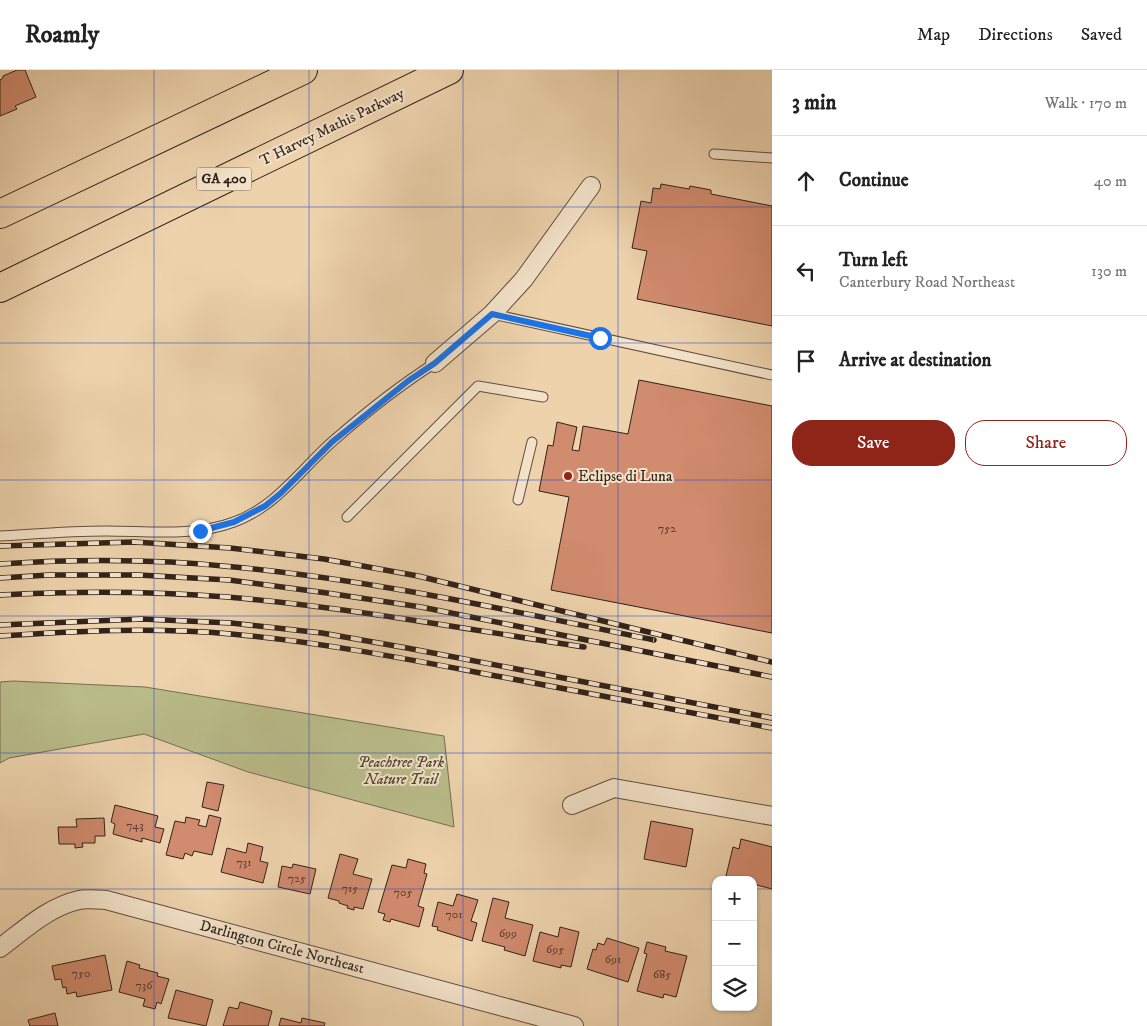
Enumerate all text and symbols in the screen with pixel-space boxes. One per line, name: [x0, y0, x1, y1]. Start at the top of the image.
text: Roamly: [25, 20, 99, 50]
text: Map: [917, 24, 950, 46]
text: Directions: [978, 24, 1053, 46]
text: Saved: [1081, 24, 1122, 46]
street label: T Harvey Mathis Parkway: [257, 83, 408, 170]
text: 3 min: [792, 90, 837, 116]
text: Walk · 170 m: [1045, 93, 1127, 113]
icon: ahead: [792, 167, 820, 195]
road number: GA 400: [196, 168, 252, 190]
text: Continue: [839, 169, 909, 192]
text: 40 m: [1094, 171, 1127, 191]
text: Turn left: [839, 249, 908, 272]
icon: left: [792, 257, 820, 285]
text: 130 m: [1091, 261, 1127, 281]
text: Canterbury Road Northeast: [839, 272, 1015, 292]
route start: [589, 327, 612, 350]
icon: arrive: [792, 347, 820, 375]
text: Arrive at destination: [839, 349, 991, 372]
button: Save: [792, 420, 955, 466]
button: Share: [965, 420, 1127, 466]
place label: Eclipse di Luna: [578, 467, 673, 486]
marker: Eclipse di Luna: [562, 470, 574, 482]
route end: [189, 520, 212, 543]
house number: 752: [658, 521, 676, 536]
park label: Peachtree Park Nature Trail: [358, 753, 445, 789]
house number: 743: [126, 818, 144, 833]
house number: 731: [236, 855, 252, 870]
house number: 725: [288, 871, 306, 886]
map controls: [712, 876, 757, 1011]
button: +: [712, 876, 757, 921]
house number: 715: [342, 881, 358, 896]
house number: 705: [394, 885, 412, 900]
house number: 701: [445, 907, 463, 922]
street label: Darlington Circle Northeast: [198, 916, 366, 978]
button: −: [712, 921, 757, 966]
house number: 699: [499, 926, 517, 941]
house number: 695: [546, 942, 564, 957]
house number: 691: [605, 952, 621, 967]
house number: 750: [72, 966, 90, 981]
button: layers: [712, 966, 757, 1011]
house number: 685: [653, 967, 671, 982]
house number: 736: [135, 978, 153, 993]

